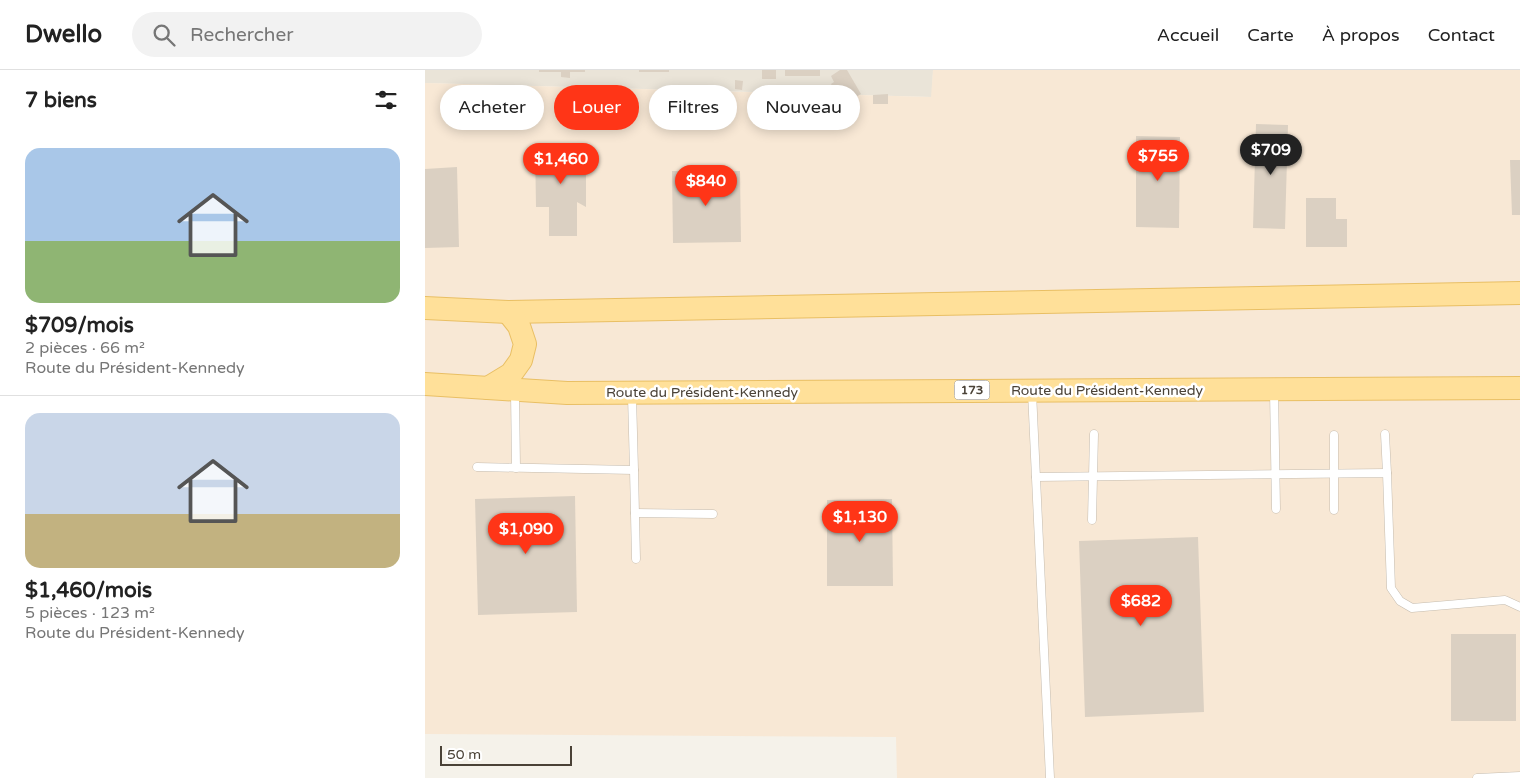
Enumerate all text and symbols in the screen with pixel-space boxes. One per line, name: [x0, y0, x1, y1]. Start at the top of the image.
search box: [132, 12, 482, 57]
text: Dwello: [25, 20, 102, 49]
icon: search: [150, 21, 178, 49]
text: Rechercher: [190, 24, 293, 46]
text: Accueil: [1157, 24, 1219, 46]
text: Carte: [1247, 24, 1294, 46]
text: À propos: [1322, 24, 1400, 46]
text: Contact: [1428, 24, 1495, 46]
chip: Acheter: [440, 85, 544, 130]
chip: Louer: [554, 85, 639, 130]
chip: Filtres: [649, 85, 737, 130]
chip: Nouveau: [747, 85, 860, 130]
icon: filters: [372, 86, 400, 114]
text: 7 biens: [25, 88, 97, 113]
pin: $709: [1241, 134, 1301, 176]
pin: $755: [1128, 140, 1188, 182]
text: $709: [1251, 140, 1291, 160]
pin: $1,460: [520, 142, 602, 185]
text: $755: [1138, 146, 1178, 166]
text: $1,460: [534, 149, 588, 169]
pin: $840: [676, 164, 736, 207]
text: $840: [686, 171, 726, 191]
icon: home: [168, 180, 258, 270]
text: $709/mois: [25, 313, 134, 338]
text: 2 pièces · 66 m²: [25, 338, 145, 358]
text: Route du Président-Kennedy: [25, 358, 245, 378]
road number: 173: [955, 380, 989, 400]
street label: Route du Président-Kennedy: [1011, 382, 1204, 399]
street label: Route du Président-Kennedy: [606, 384, 799, 401]
icon: home: [168, 446, 258, 536]
pin: $1,130: [819, 500, 901, 543]
text: $1,130: [833, 507, 887, 527]
pin: $1,090: [485, 512, 567, 555]
text: $1,090: [499, 519, 553, 539]
text: $1,460/mois: [25, 578, 152, 603]
pin: $682: [1111, 584, 1171, 627]
text: $682: [1121, 591, 1161, 611]
text: 5 pièces · 123 m²: [25, 603, 155, 623]
text: Route du Président-Kennedy: [25, 623, 245, 643]
scale bar: [440, 743, 573, 766]
text: 50 m: [447, 746, 481, 763]

